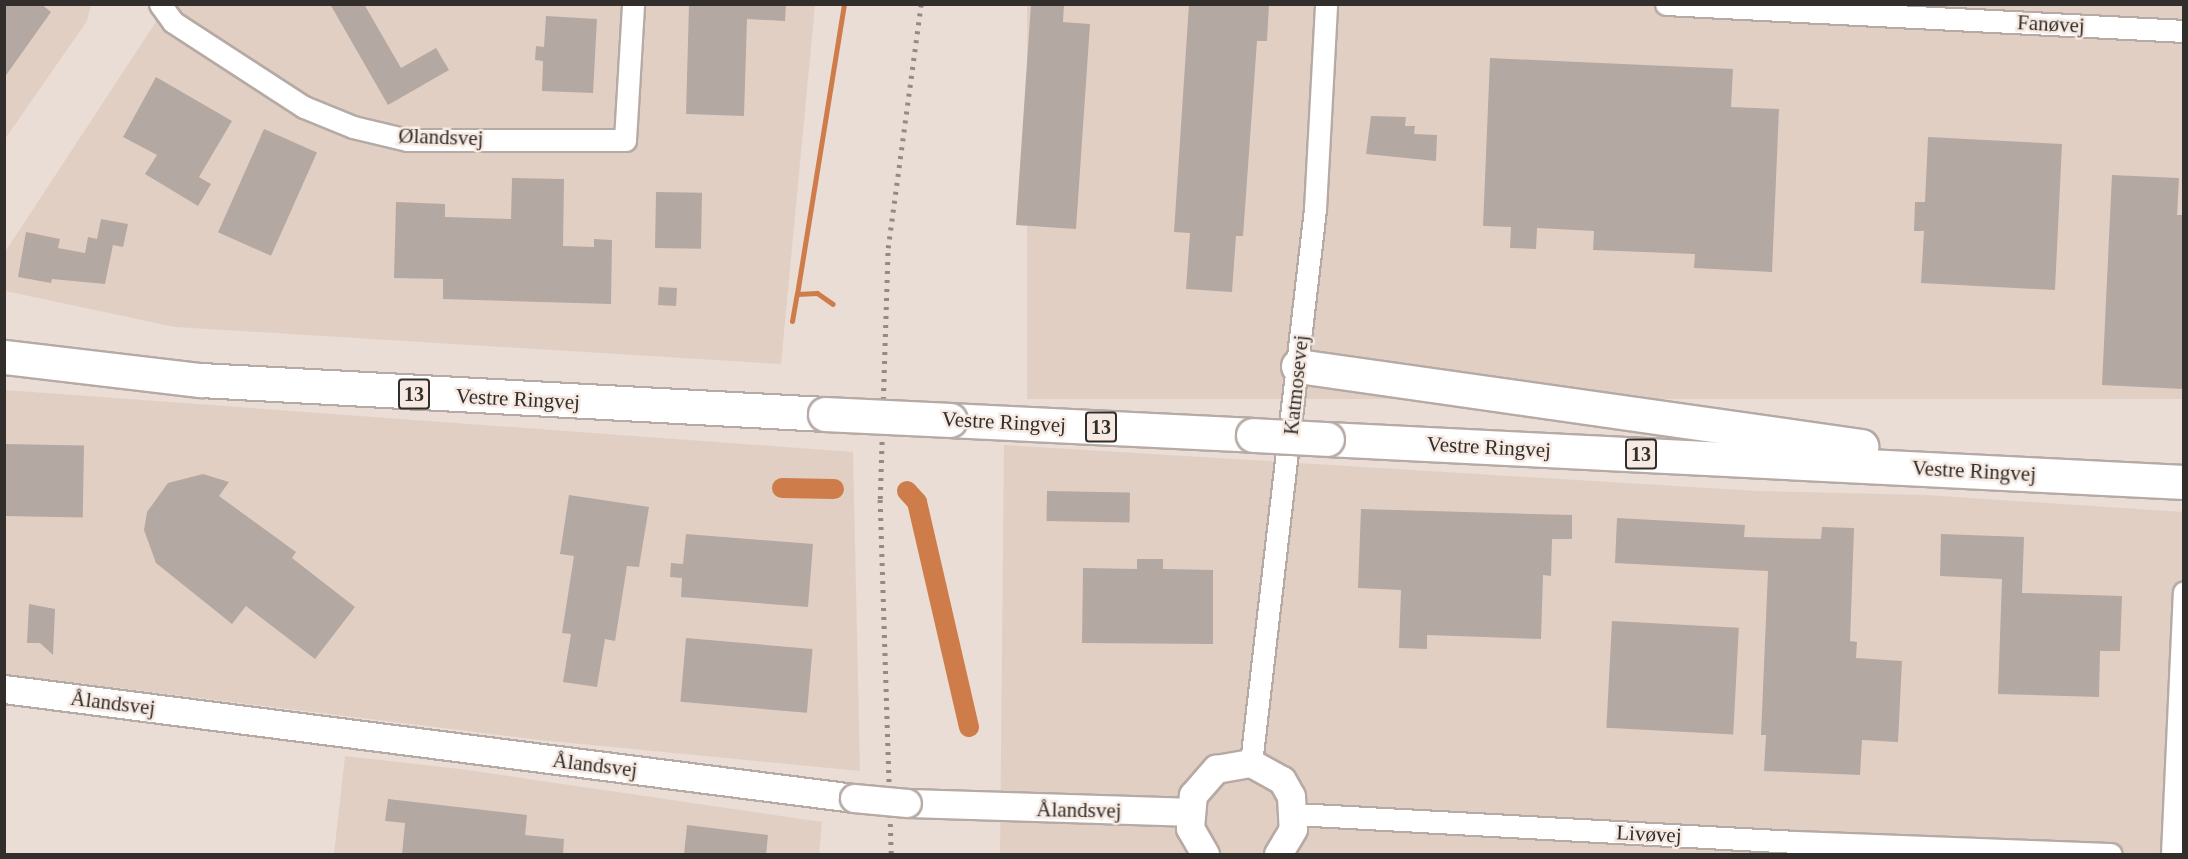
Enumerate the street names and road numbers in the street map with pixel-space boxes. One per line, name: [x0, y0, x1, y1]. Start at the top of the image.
street label: Fanøvej: [2017, 10, 2085, 38]
street label: Ølandsvej: [398, 123, 484, 151]
street label: Katmosevej: [1278, 334, 1314, 436]
road number: 13: [398, 377, 430, 411]
street label: Vestre Ringvej: [455, 383, 581, 415]
street label: Vestre Ringvej: [941, 406, 1067, 438]
road number: 13: [1084, 410, 1118, 444]
street label: Vestre Ringvej: [1426, 431, 1552, 463]
road number: 13: [1624, 437, 1658, 471]
street label: Vestre Ringvej: [1911, 455, 2037, 487]
street label: Ålandsvej: [69, 685, 157, 721]
street label: Ålandsvej: [551, 747, 639, 783]
street label: Ålandsvej: [1036, 797, 1122, 823]
street label: Livøvej: [1616, 820, 1682, 848]

